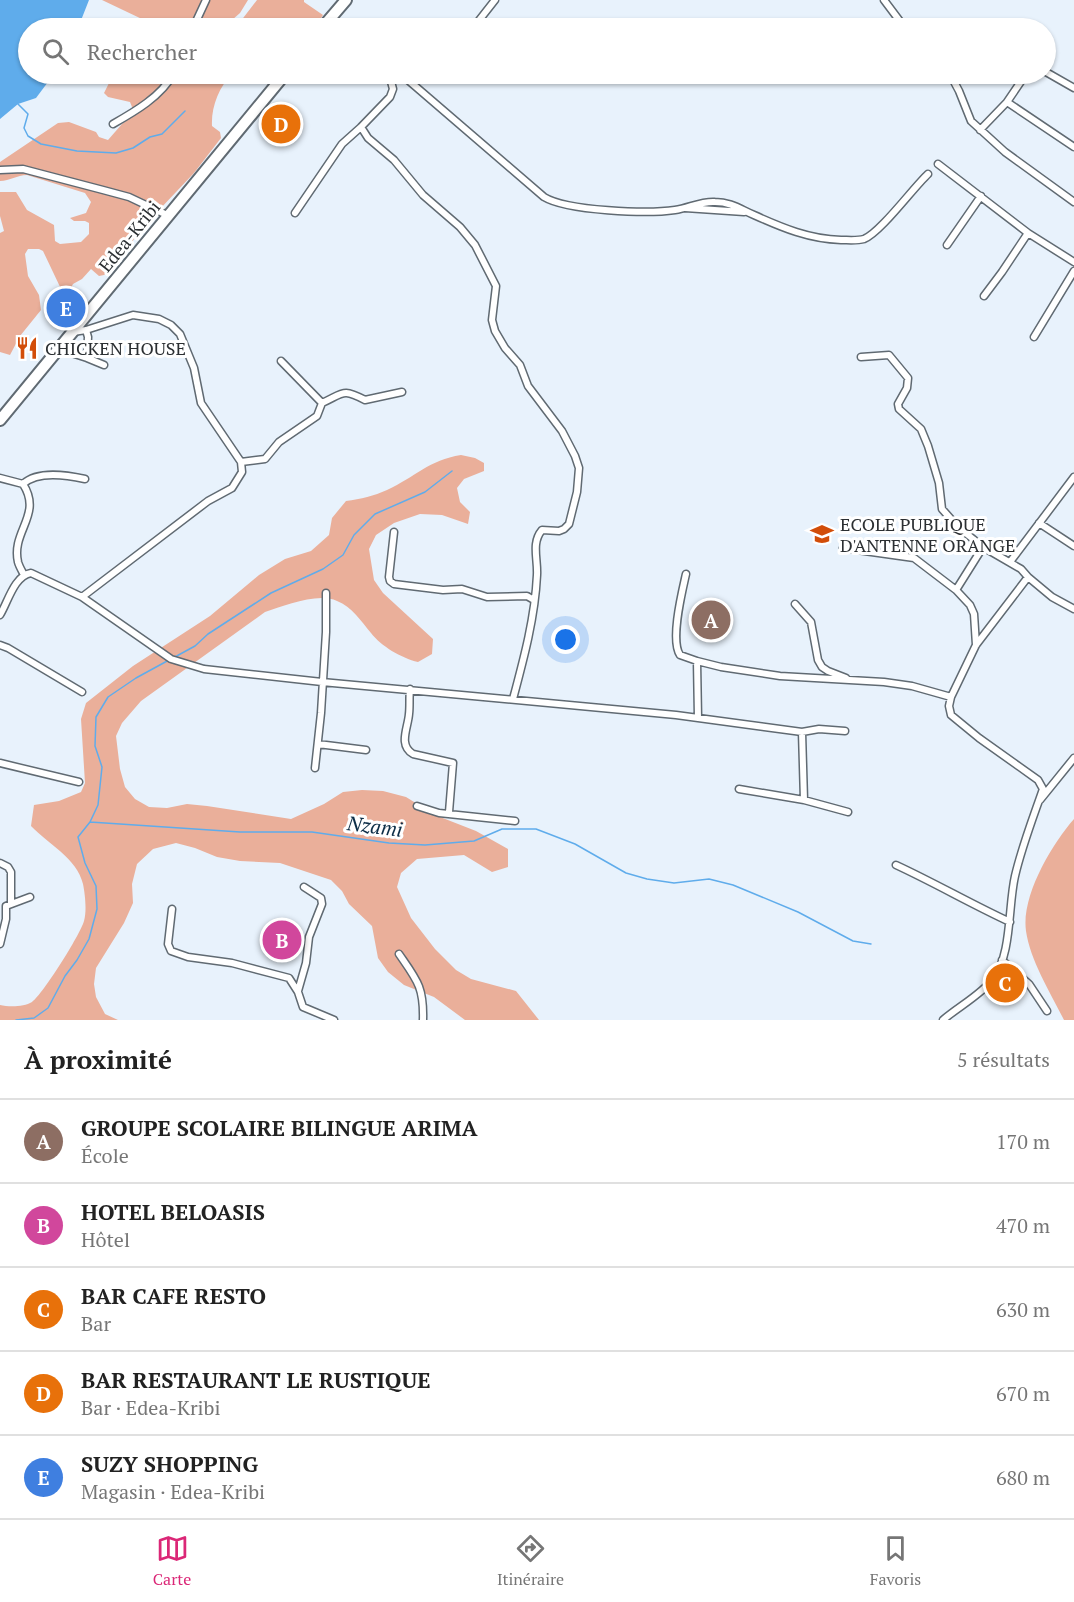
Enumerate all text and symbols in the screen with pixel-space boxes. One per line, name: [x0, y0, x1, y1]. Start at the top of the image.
search box: [18, 18, 1056, 84]
icon: search: [39, 35, 72, 68]
text: Rechercher: [87, 37, 197, 66]
pin: D: [262, 102, 300, 146]
street label: Edea-Kribi: [93, 195, 165, 277]
pin: E: [46, 286, 86, 330]
restaurant icon: CHICKEN HOUSE: [14, 335, 40, 361]
place label: CHICKEN HOUSE: [45, 336, 186, 360]
place label: ECOLE PUBLIQUE D'ANTENNE ORANGE: [840, 512, 1015, 557]
school or university icon: ECOLE PUBLIQUE D'ANTENNE ORANGE: [809, 521, 835, 547]
pin: A: [692, 598, 730, 642]
your location: [551, 625, 580, 654]
water label: Nzami: [345, 809, 405, 843]
pin: B: [262, 918, 302, 962]
pin: C: [986, 960, 1024, 1006]
text: À proximité: [24, 1042, 172, 1076]
text: 5 résultats: [957, 1046, 1050, 1073]
text: GROUPE SCOLAIRE BILINGUE ARIMA: [81, 1113, 478, 1142]
text: A: [36, 1128, 51, 1155]
text: 170 m: [996, 1128, 1050, 1155]
text: École: [81, 1142, 129, 1169]
text: HOTEL BELOASIS: [81, 1197, 265, 1226]
text: B: [37, 1212, 50, 1239]
text: 470 m: [996, 1212, 1050, 1239]
text: Hôtel: [81, 1226, 130, 1253]
text: BAR CAFE RESTO: [81, 1281, 266, 1310]
text: C: [37, 1296, 50, 1323]
text: 630 m: [996, 1296, 1050, 1323]
text: Bar: [81, 1310, 111, 1337]
text: BAR RESTAURANT LE RUSTIQUE: [81, 1365, 430, 1394]
text: D: [36, 1380, 51, 1407]
text: 670 m: [996, 1380, 1050, 1407]
text: Bar · Edea-Kribi: [81, 1394, 221, 1421]
text: SUZY SHOPPING: [81, 1449, 258, 1478]
text: E: [37, 1464, 50, 1491]
text: 680 m: [996, 1464, 1050, 1491]
text: Magasin · Edea-Kribi: [81, 1478, 265, 1505]
tab: Carte: [153, 1532, 191, 1590]
tab: Itinéraire: [497, 1532, 564, 1590]
tab: Favoris: [870, 1532, 921, 1590]

